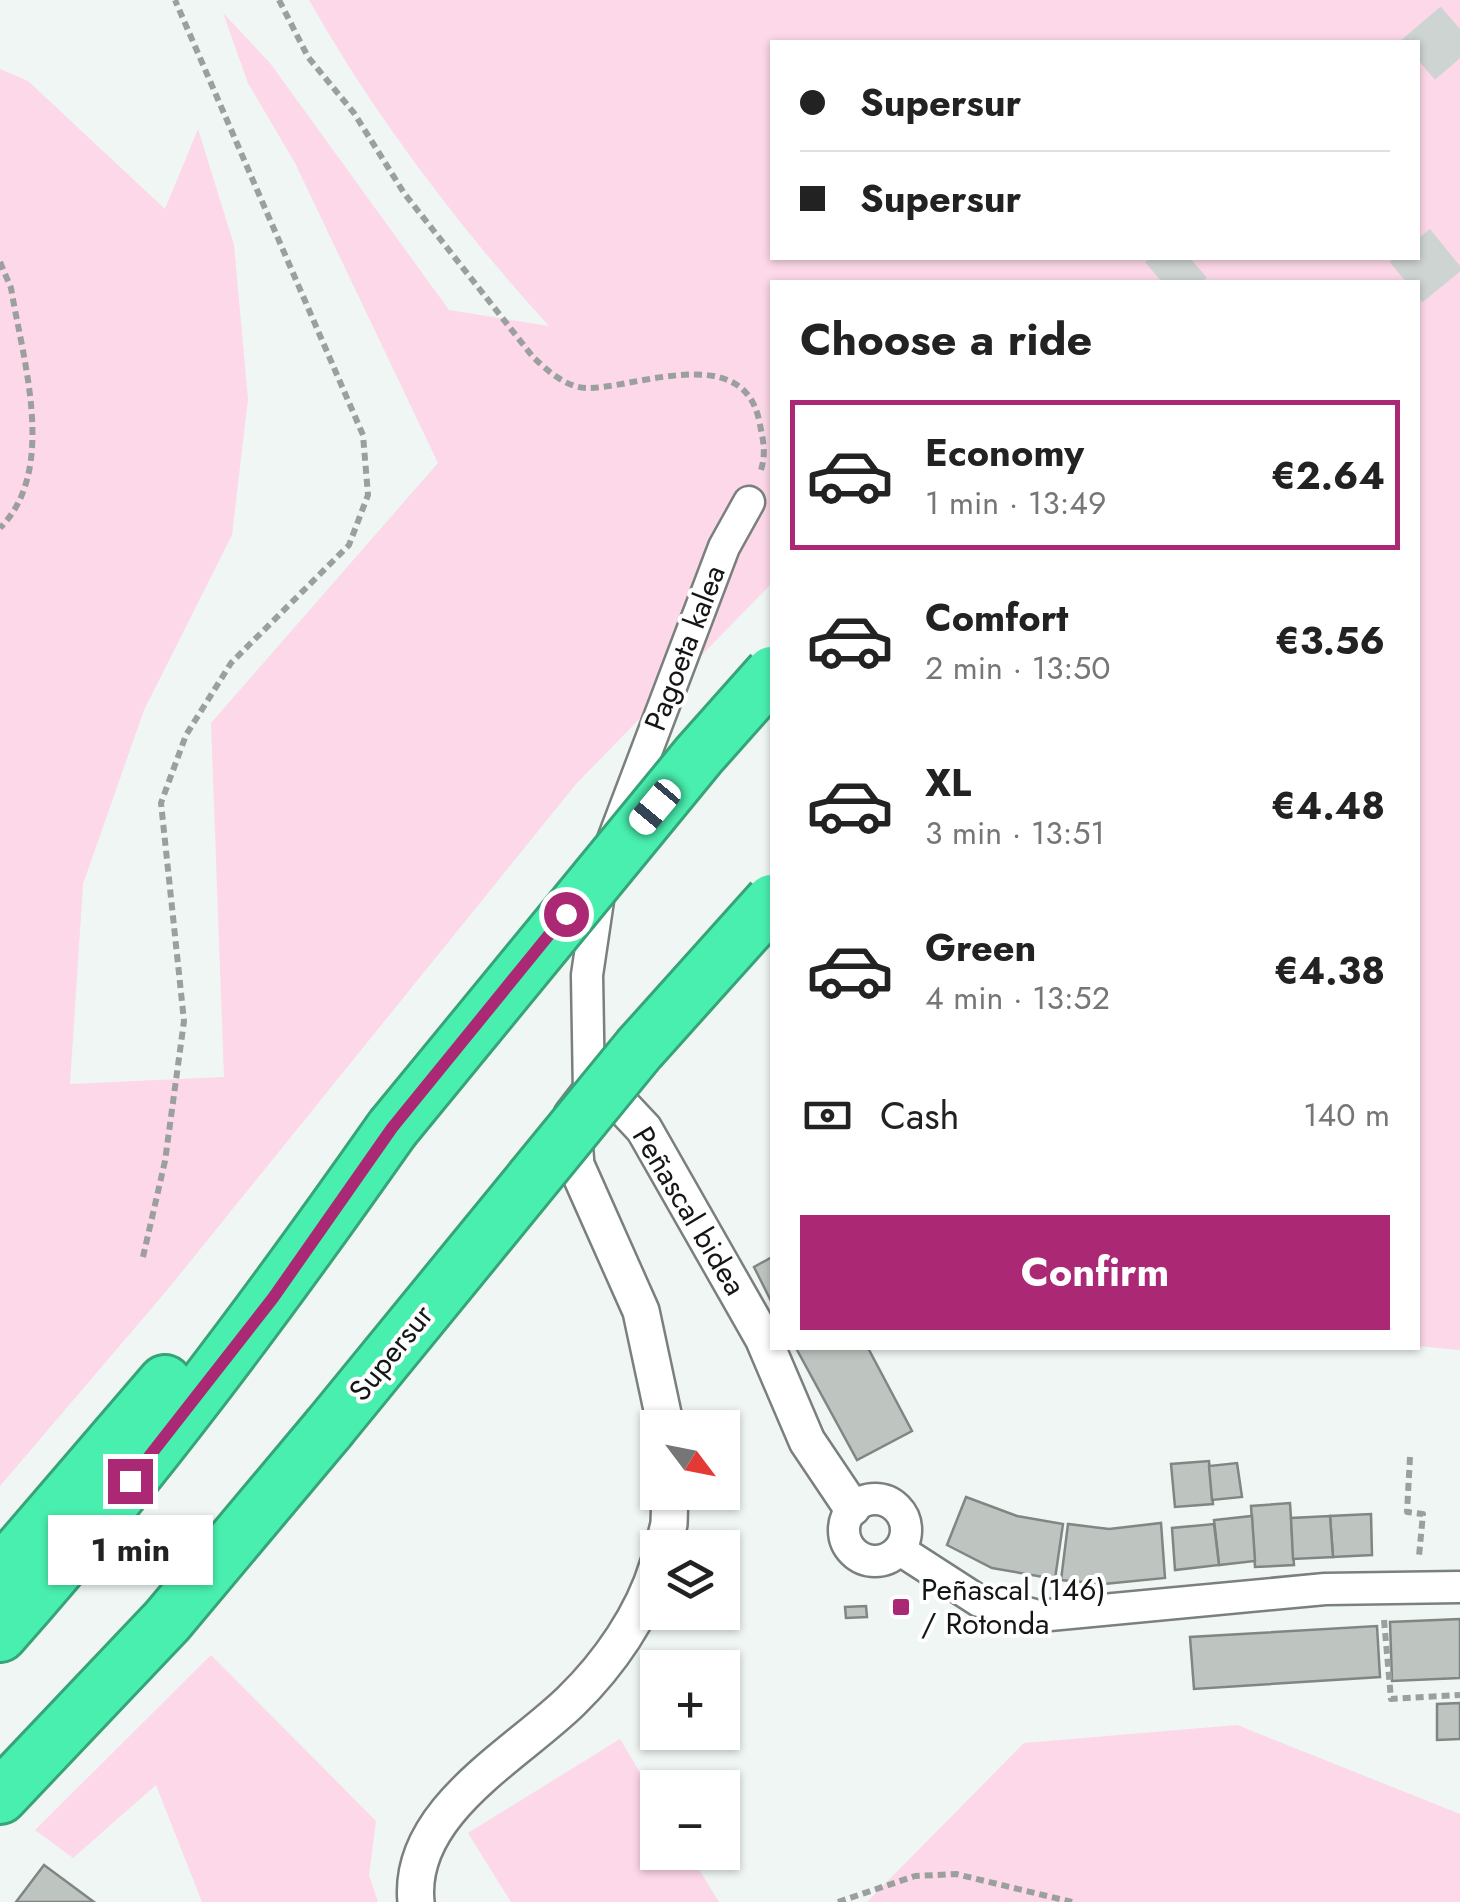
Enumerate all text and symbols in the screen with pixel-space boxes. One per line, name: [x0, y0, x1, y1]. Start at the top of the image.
text: Supersur: [860, 75, 1021, 130]
text: Supersur: [860, 171, 1021, 226]
text: Choose a ride: [800, 307, 1092, 372]
text: Economy: [925, 425, 1084, 480]
icon: car: [805, 430, 895, 520]
text: €2.64: [1271, 448, 1385, 503]
text: 1 min · 13:49: [925, 480, 1106, 526]
street label: Pagoeta kalea: [633, 559, 736, 737]
text: Comfort: [925, 590, 1068, 645]
icon: car: [805, 595, 895, 685]
text: €3.56: [1275, 613, 1385, 668]
text: 2 min · 13:50: [925, 645, 1110, 691]
text: XL: [925, 755, 971, 810]
icon: car: [805, 760, 895, 850]
car: [624, 774, 686, 840]
text: €4.48: [1271, 778, 1385, 833]
text: 3 min · 13:51: [925, 810, 1105, 856]
route start: [544, 892, 589, 937]
text: Green: [925, 920, 1036, 975]
icon: car: [805, 925, 895, 1015]
text: €4.38: [1274, 943, 1385, 998]
text: 4 min · 13:52: [925, 975, 1110, 1021]
icon: cash: [800, 1088, 855, 1143]
text: Cash: [880, 1088, 960, 1143]
text: 140 m: [1303, 1092, 1390, 1138]
street label: Peñascal bidea: [622, 1118, 757, 1303]
button: Confirm: [800, 1215, 1390, 1330]
street label: Supersur: [338, 1295, 443, 1410]
north arrow: [640, 1410, 740, 1510]
map controls: [640, 1410, 740, 1870]
route end: [108, 1459, 153, 1504]
callout: 1 min: [48, 1516, 212, 1586]
text: 1 min: [91, 1527, 170, 1573]
button: layers: [640, 1530, 740, 1630]
place label: Peñascal (146) / Rotonda: [921, 1568, 1106, 1645]
marker: Peñascal (146) / Rotonda: [890, 1596, 912, 1618]
button: +: [640, 1650, 740, 1750]
button: −: [640, 1770, 740, 1870]

